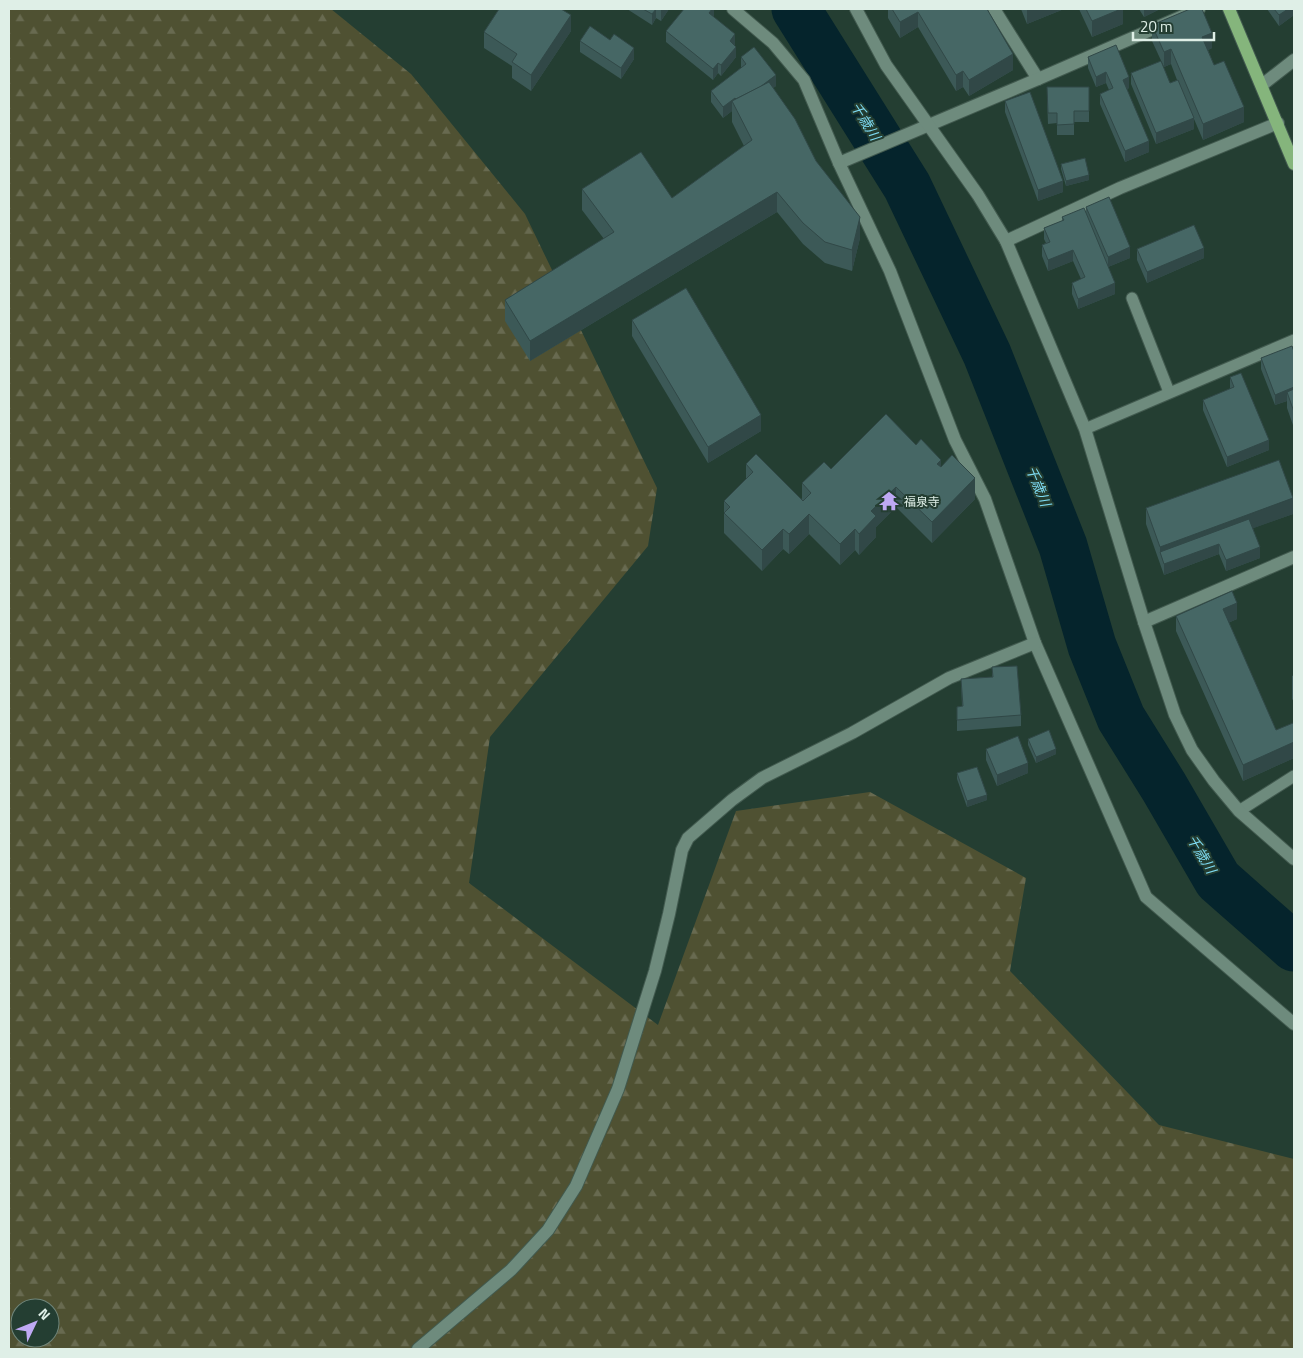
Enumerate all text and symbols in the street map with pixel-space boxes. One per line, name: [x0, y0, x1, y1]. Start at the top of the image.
scale bar: [1133, 10, 1214, 42]
text: 20 m: [1140, 15, 1173, 38]
water label: 千歳川: [846, 98, 887, 146]
water label: 千歳川: [1021, 463, 1057, 511]
temple icon: 福泉寺: [878, 490, 900, 512]
place label: 福泉寺: [904, 492, 940, 511]
water label: 千歳川: [1182, 831, 1223, 879]
north arrow: [10, 1298, 60, 1348]
text: N: [34, 1303, 56, 1325]

